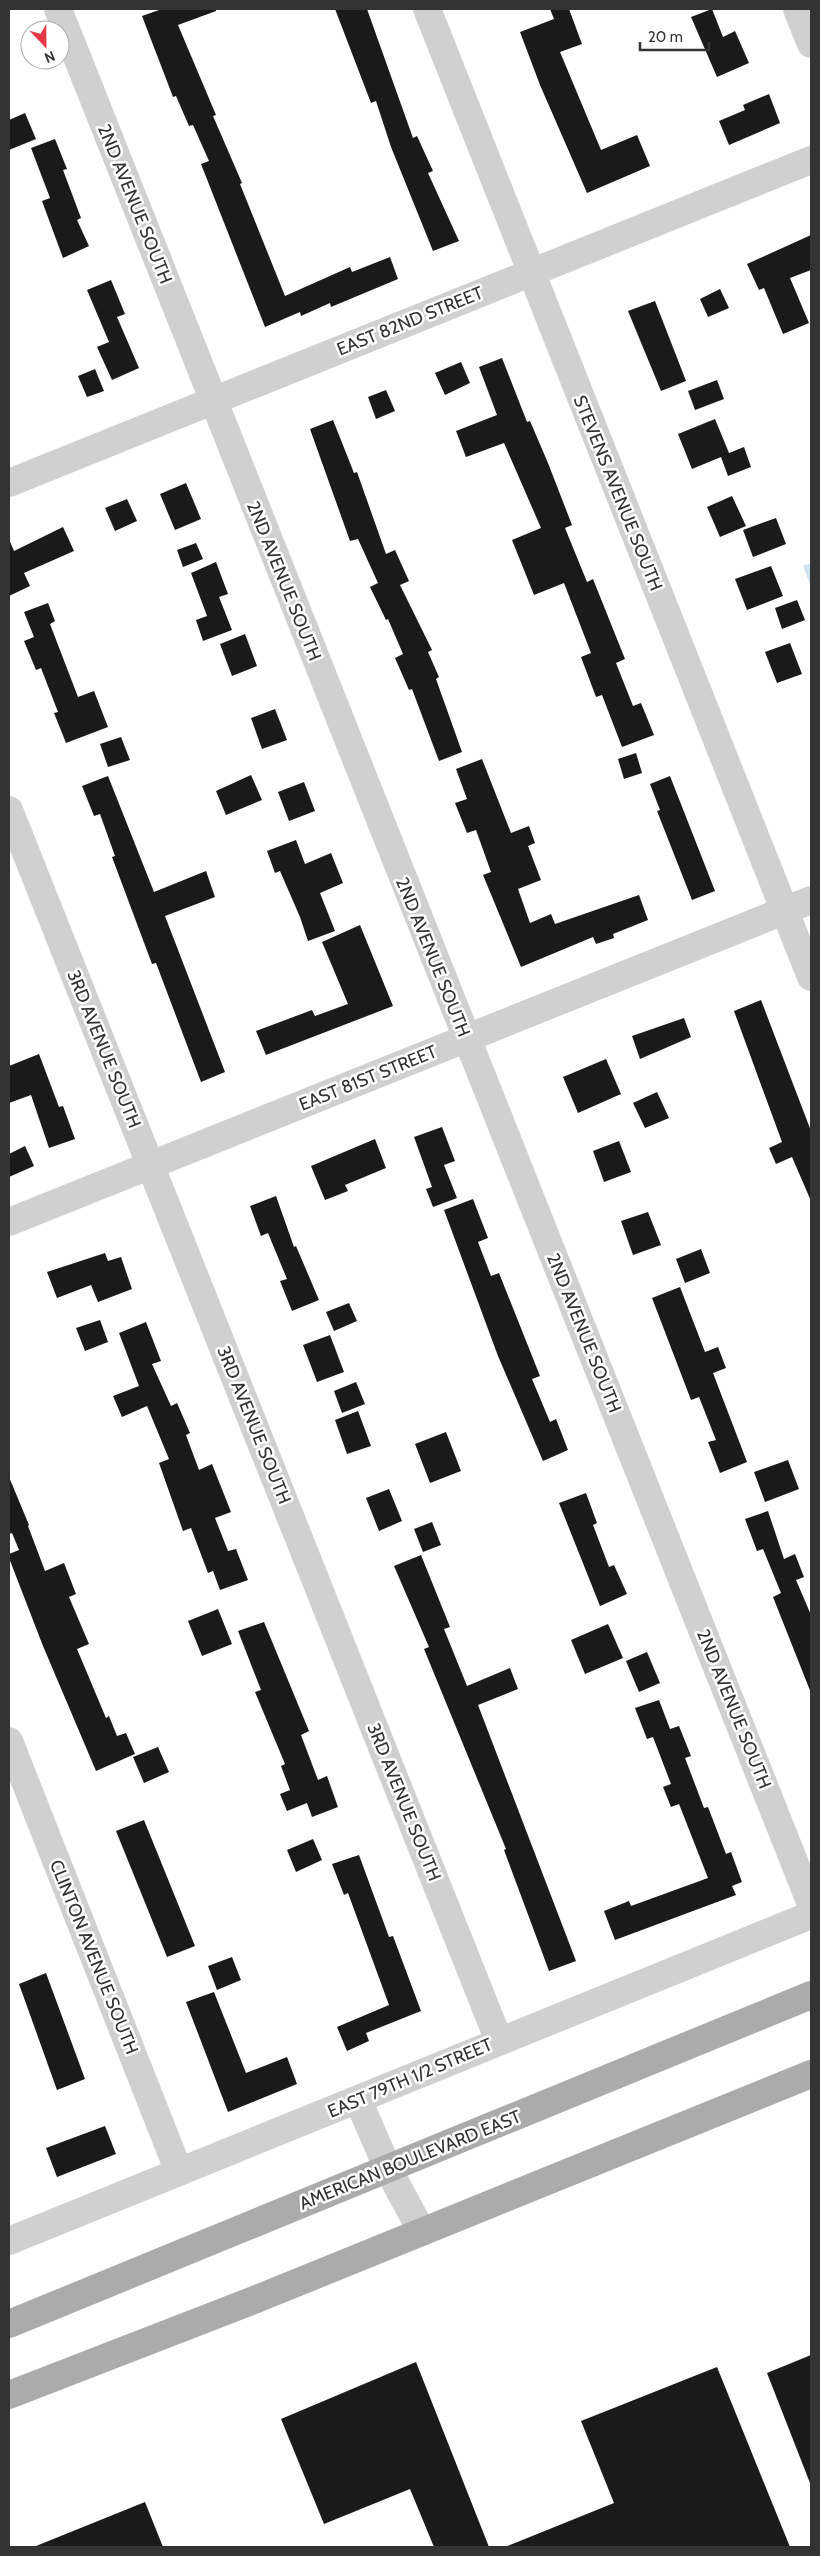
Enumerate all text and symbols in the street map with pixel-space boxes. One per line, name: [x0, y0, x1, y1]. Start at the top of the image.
north arrow: [20, 20, 70, 70]
scale bar: [640, 20, 709, 52]
text: 20 m: [648, 28, 683, 46]
text: N: [42, 47, 58, 67]
street label: 2ND AVENUE SOUTH: [93, 121, 177, 287]
street label: EAST 82ND STREET: [334, 281, 487, 360]
street label: STEVENS AVENUE SOUTH: [569, 392, 667, 594]
street label: 2ND AVENUE SOUTH: [242, 498, 326, 664]
street label: 2ND AVENUE SOUTH: [391, 874, 475, 1040]
street label: 3RD AVENUE SOUTH: [62, 967, 146, 1131]
street label: EAST 81ST STREET: [296, 1040, 440, 1116]
street label: 2ND AVENUE SOUTH: [542, 1250, 626, 1416]
street label: 3RD AVENUE SOUTH: [212, 1343, 296, 1507]
street label: 2ND AVENUE SOUTH: [692, 1626, 776, 1792]
street label: 3RD AVENUE SOUTH: [362, 1720, 446, 1884]
street label: CLINTON AVENUE SOUTH: [45, 1857, 143, 2057]
street label: EAST 79TH 1/2 STREET: [324, 2033, 496, 2123]
street label: AMERICAN BOULEVARD EAST: [296, 2105, 524, 2215]

